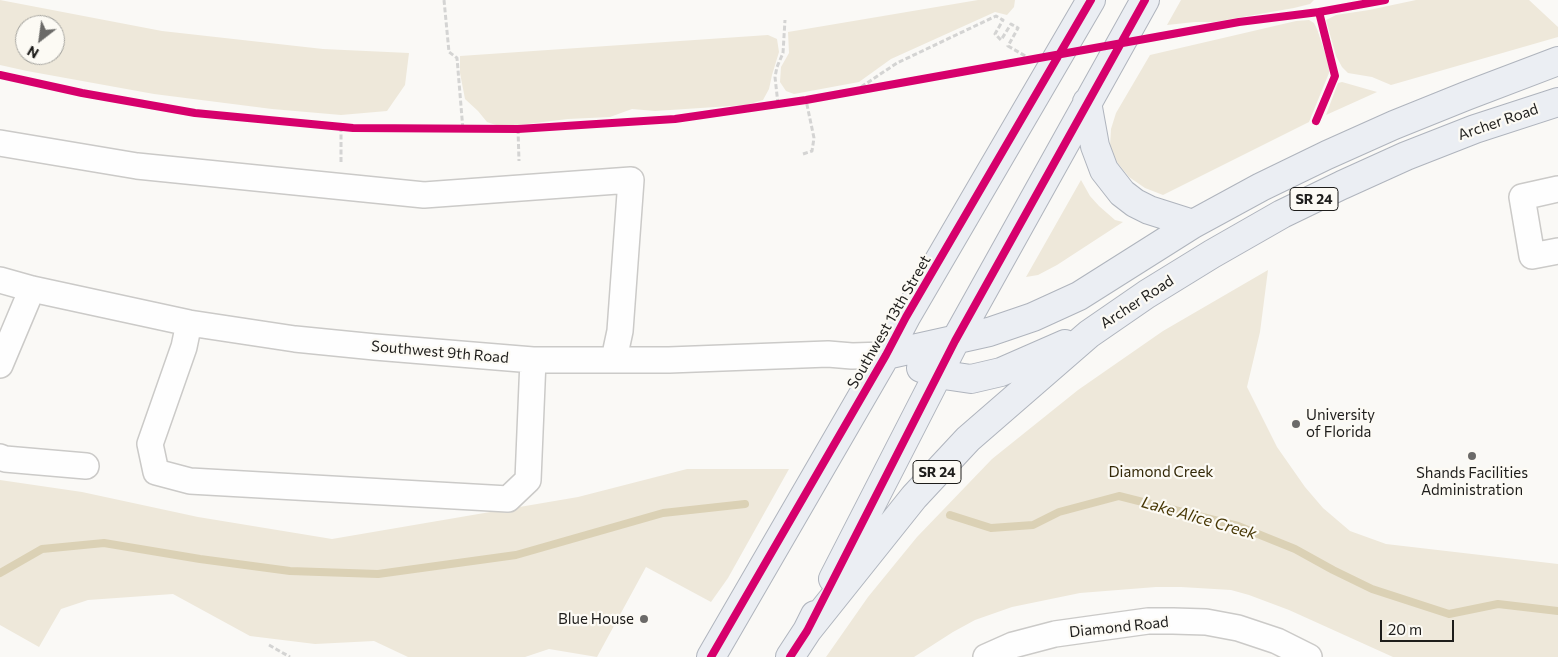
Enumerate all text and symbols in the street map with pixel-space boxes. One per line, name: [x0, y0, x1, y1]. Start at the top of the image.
north arrow: [15, 15, 65, 65]
text: N: [24, 43, 42, 63]
street label: Archer Road: [1455, 100, 1541, 144]
road number: SR 24: [1290, 188, 1338, 210]
street label: Southwest 13th Street: [843, 252, 935, 392]
street label: Archer Road: [1097, 272, 1177, 332]
street label: Southwest 9th Road: [371, 337, 509, 367]
place label: University of Florida: [1306, 406, 1375, 441]
marker: University of Florida: [1290, 418, 1302, 430]
marker: Shands Facilities Administration: [1466, 450, 1478, 462]
road number: SR 24: [913, 461, 961, 484]
park label: Diamond Creek: [1109, 463, 1213, 481]
place label: Shands Facilities Administration: [1416, 464, 1528, 499]
water label: Lake Alice Creek: [1139, 492, 1259, 544]
place label: Blue House: [558, 610, 634, 628]
scale bar: [1383, 610, 1457, 642]
marker: Blue House: [638, 613, 650, 625]
street label: Diamond Road: [1068, 613, 1170, 641]
text: 20 m: [1388, 620, 1422, 638]

